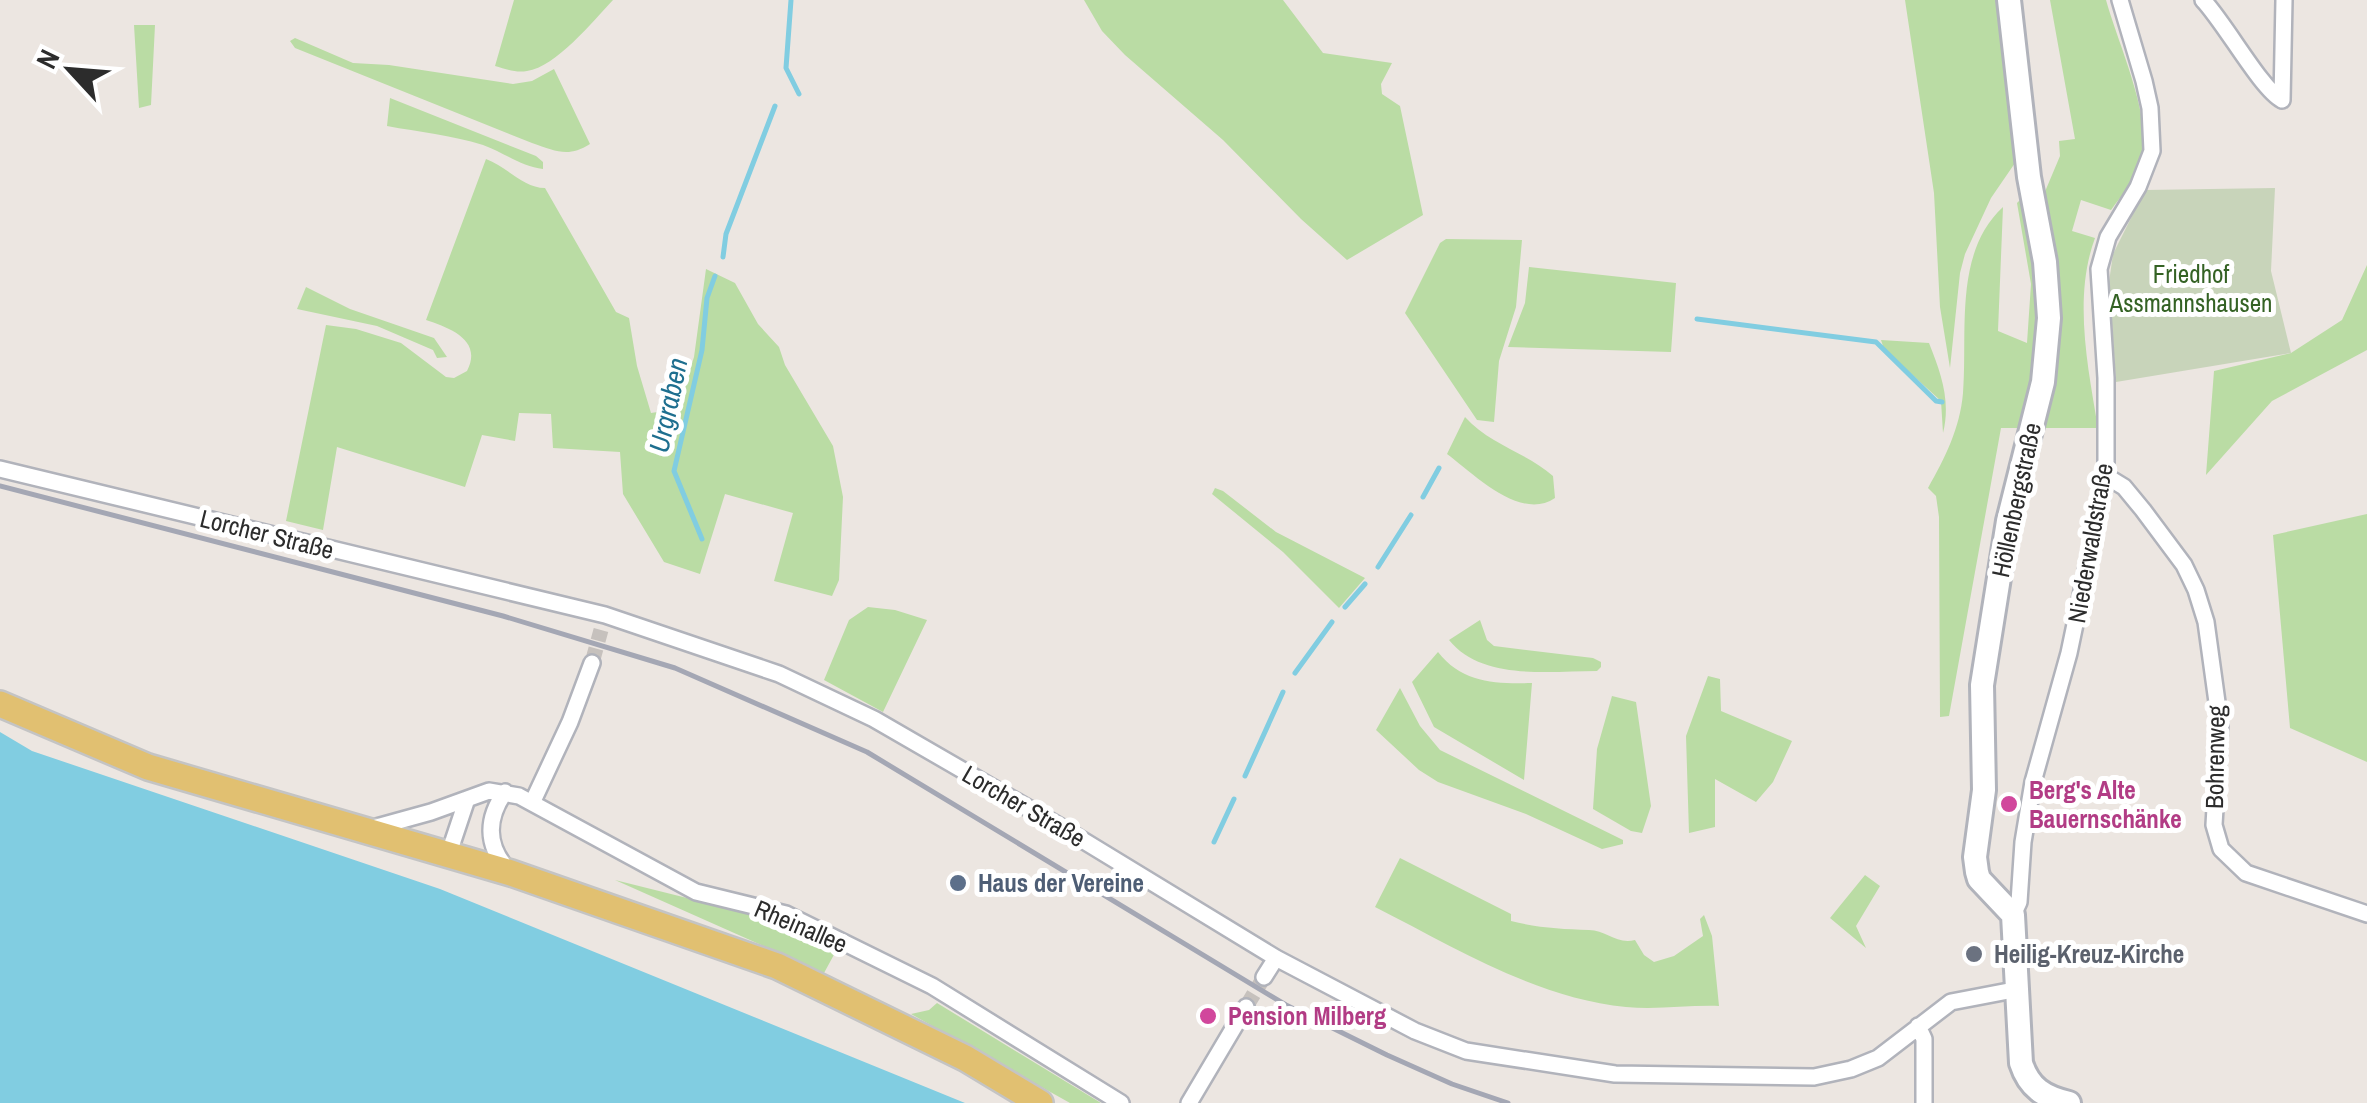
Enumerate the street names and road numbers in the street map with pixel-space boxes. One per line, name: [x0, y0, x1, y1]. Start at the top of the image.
street label: Höllenbergstraße: [1983, 420, 2049, 580]
street label: Niederwaldstraße: [2059, 460, 2121, 626]
street label: Lorcher Straße: [197, 501, 337, 567]
street label: Bohrenweg: [2197, 704, 2233, 809]
street label: Lorcher Straße: [956, 757, 1092, 855]
street label: Rheinallee: [749, 891, 853, 961]

